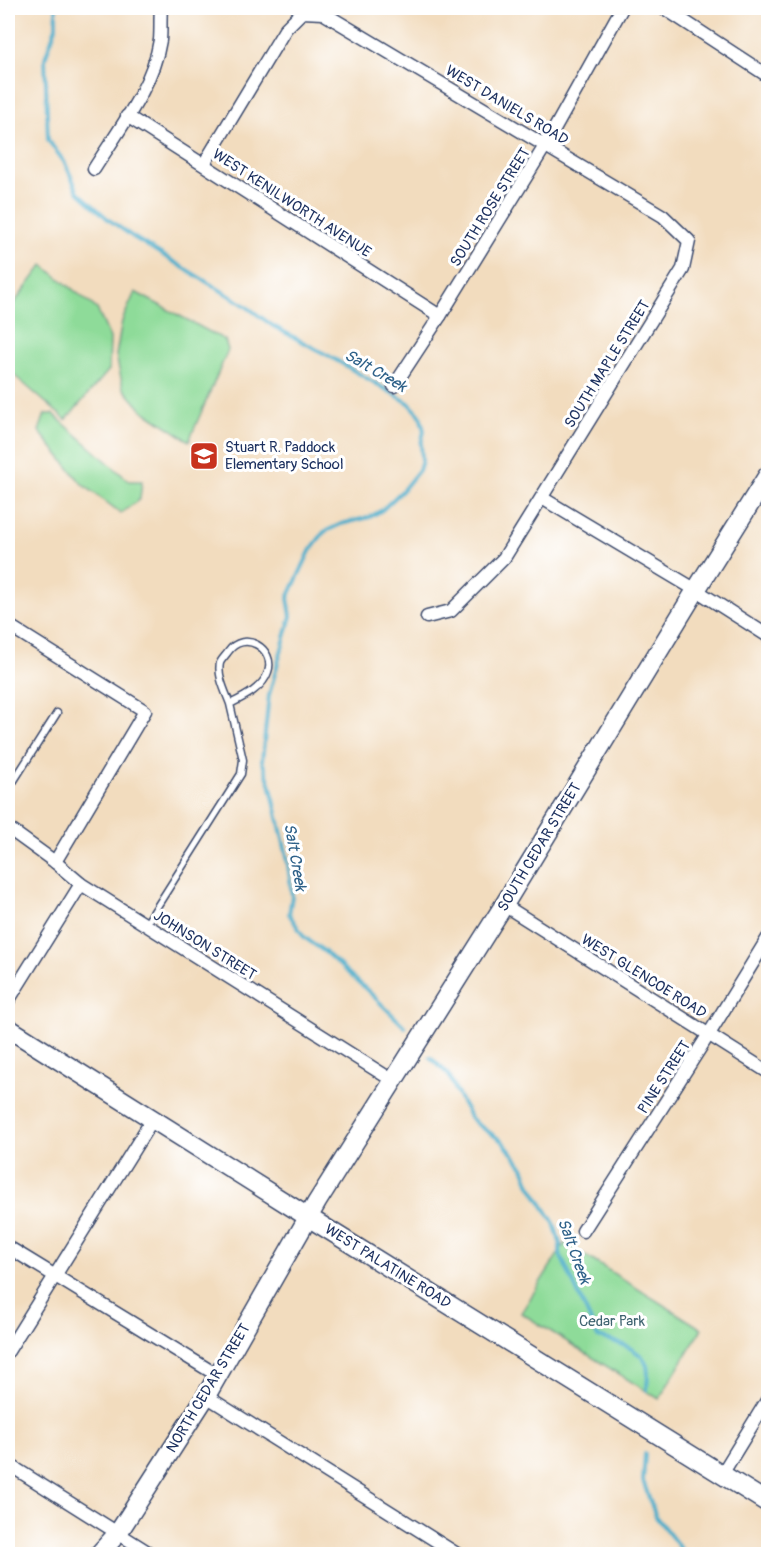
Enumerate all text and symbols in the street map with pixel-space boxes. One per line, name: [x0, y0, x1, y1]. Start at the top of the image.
street label: WEST DANIELS ROAD: [442, 61, 572, 150]
street label: SOUTH ROSE STREET: [446, 144, 535, 270]
street label: WEST KENILWORTH AVENUE: [209, 145, 375, 262]
street label: SOUTH MAPLE STREET: [560, 297, 655, 432]
water label: Salt Creek: [341, 345, 411, 397]
place label: Stuart R. Paddock Elementary School: [225, 438, 344, 474]
school or university icon: Stuart R. Paddock Elementary School: [188, 440, 220, 472]
street label: SOUTH CEDAR STREET: [493, 779, 585, 915]
water label: Salt Creek: [279, 822, 311, 894]
street label: JOHNSON STREET: [150, 906, 260, 985]
street label: WEST GLENCOE ROAD: [578, 930, 710, 1023]
street label: PINE STREET: [634, 1037, 695, 1117]
water label: Salt Creek: [553, 1216, 596, 1288]
street label: WEST PALATINE ROAD: [321, 1220, 454, 1313]
park label: Cedar Park: [579, 1312, 646, 1331]
street label: NORTH CEDAR STREET: [162, 1320, 254, 1456]

